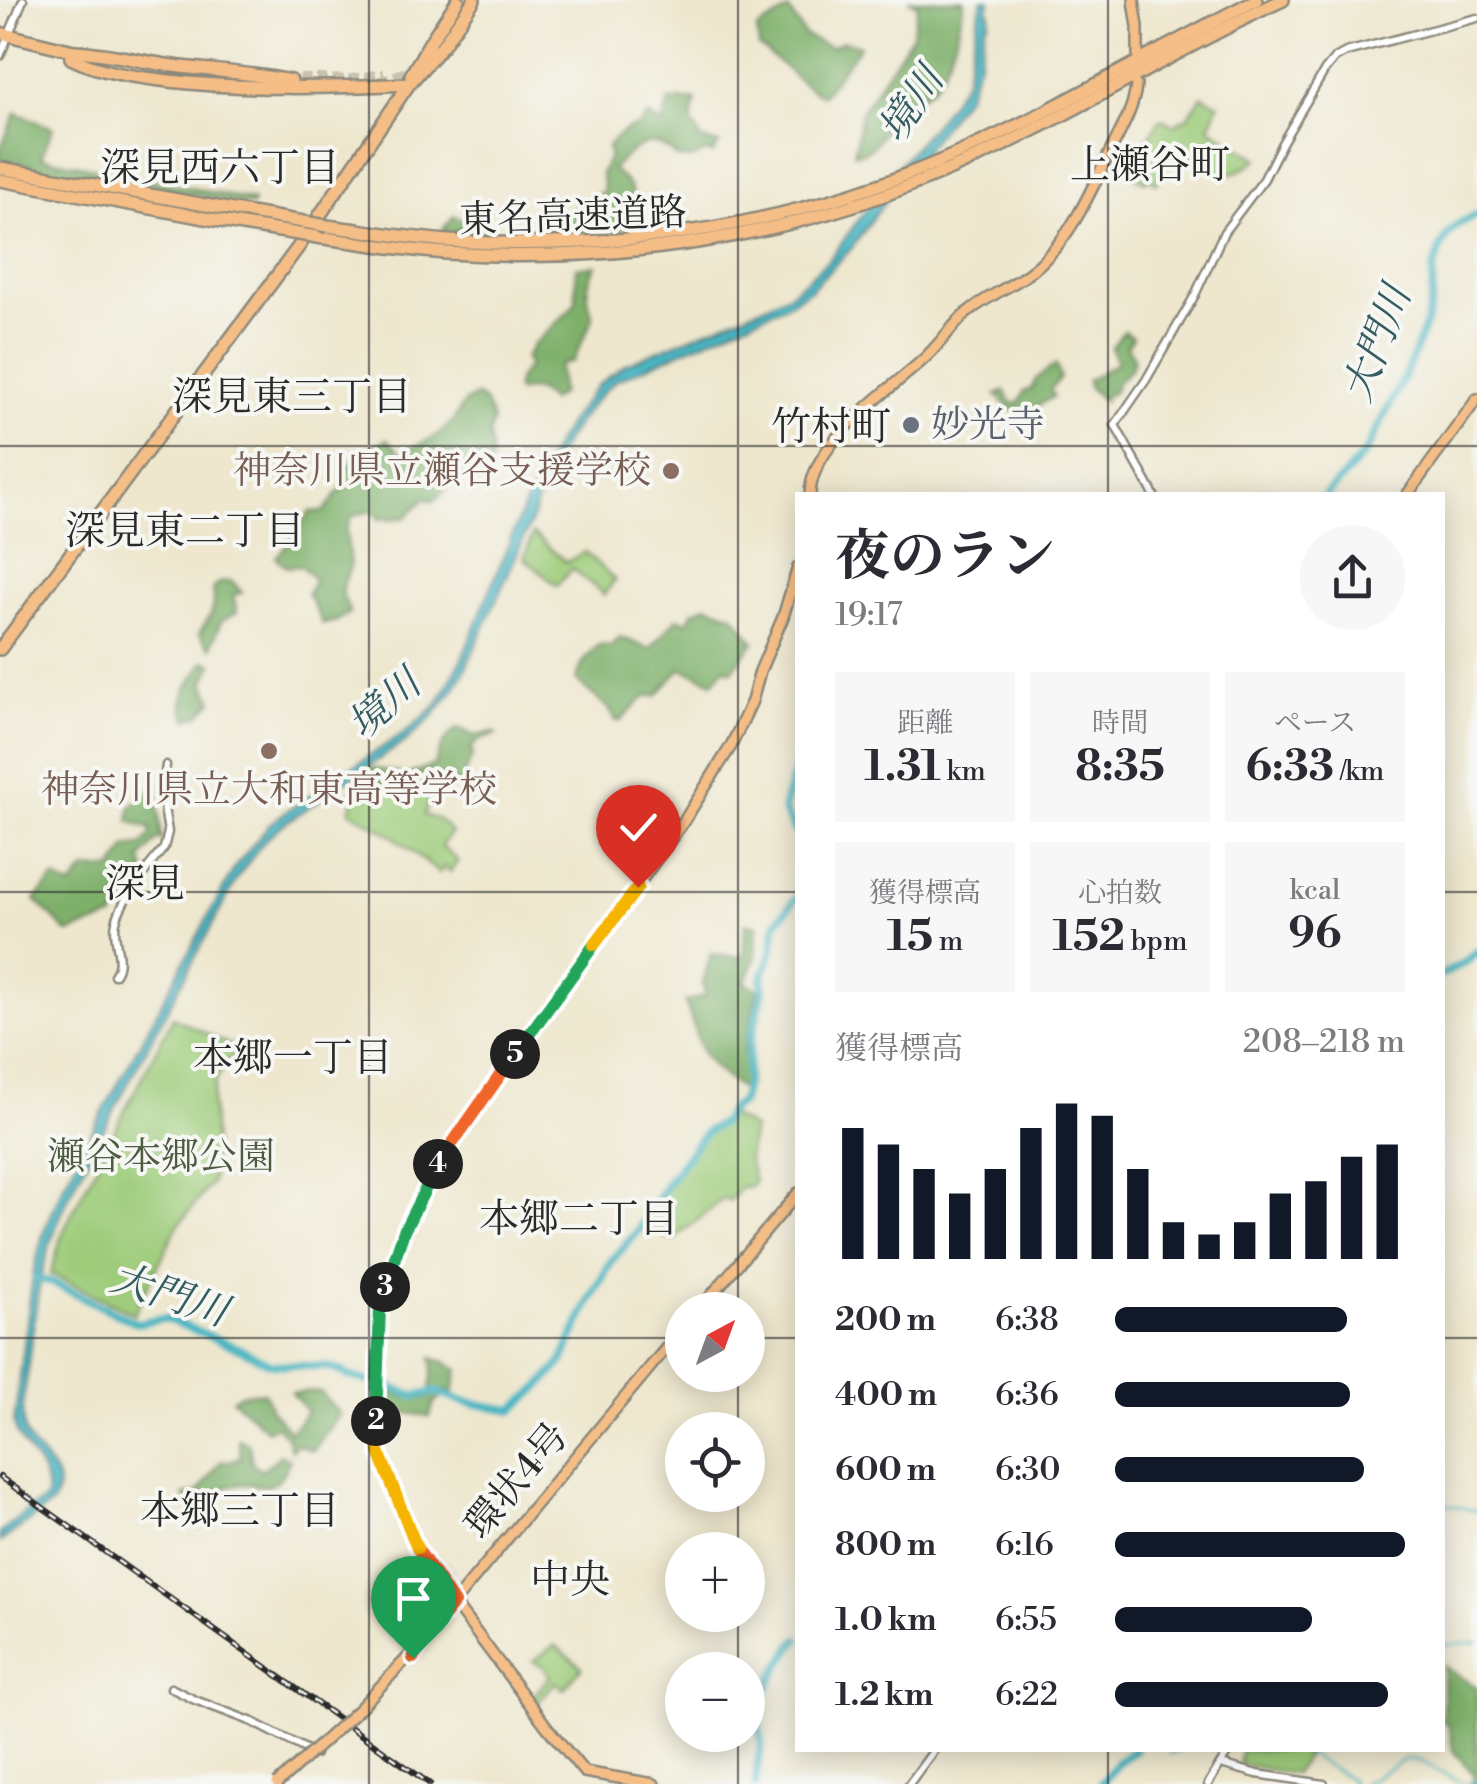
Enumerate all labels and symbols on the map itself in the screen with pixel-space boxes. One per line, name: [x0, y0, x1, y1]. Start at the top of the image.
water label: 境川: [869, 55, 957, 152]
district label: 上瀬谷町: [1070, 141, 1230, 191]
district label: 深見西六丁目: [100, 144, 340, 194]
street label: 東名高速道路: [458, 190, 688, 244]
water label: 大門川: [1333, 275, 1424, 409]
district label: 深見東三丁目: [172, 373, 412, 423]
place label: 妙光寺: [931, 402, 1045, 449]
district label: 竹村町: [771, 403, 891, 453]
marker: 妙光寺: [900, 414, 922, 436]
place label: 神奈川県立瀬谷支援学校: [233, 448, 651, 495]
marker: 神奈川県立瀬谷支援学校: [660, 460, 682, 482]
district label: 深見東二丁目: [65, 507, 305, 557]
water label: 境川: [338, 657, 435, 750]
marker: 神奈川県立大和東高等学校: [258, 740, 280, 762]
place label: 神奈川県立大和東高等学校: [41, 767, 497, 814]
pin: [596, 785, 681, 888]
district label: 深見: [105, 860, 185, 910]
pin: 5: [490, 1029, 540, 1079]
district label: 本郷一丁目: [193, 1034, 393, 1084]
park label: 瀬谷本郷公園: [47, 1134, 275, 1181]
pin: 4: [413, 1139, 463, 1189]
district label: 本郷二丁目: [479, 1195, 679, 1245]
water label: 大門川: [104, 1254, 238, 1340]
pin: 3: [360, 1262, 410, 1312]
north arrow: [665, 1292, 765, 1392]
pin: 2: [351, 1396, 401, 1446]
street label: 環状4号: [455, 1414, 579, 1548]
district label: 本郷三丁目: [140, 1487, 340, 1537]
pin: [371, 1556, 456, 1659]
district label: 中央: [530, 1556, 610, 1606]

